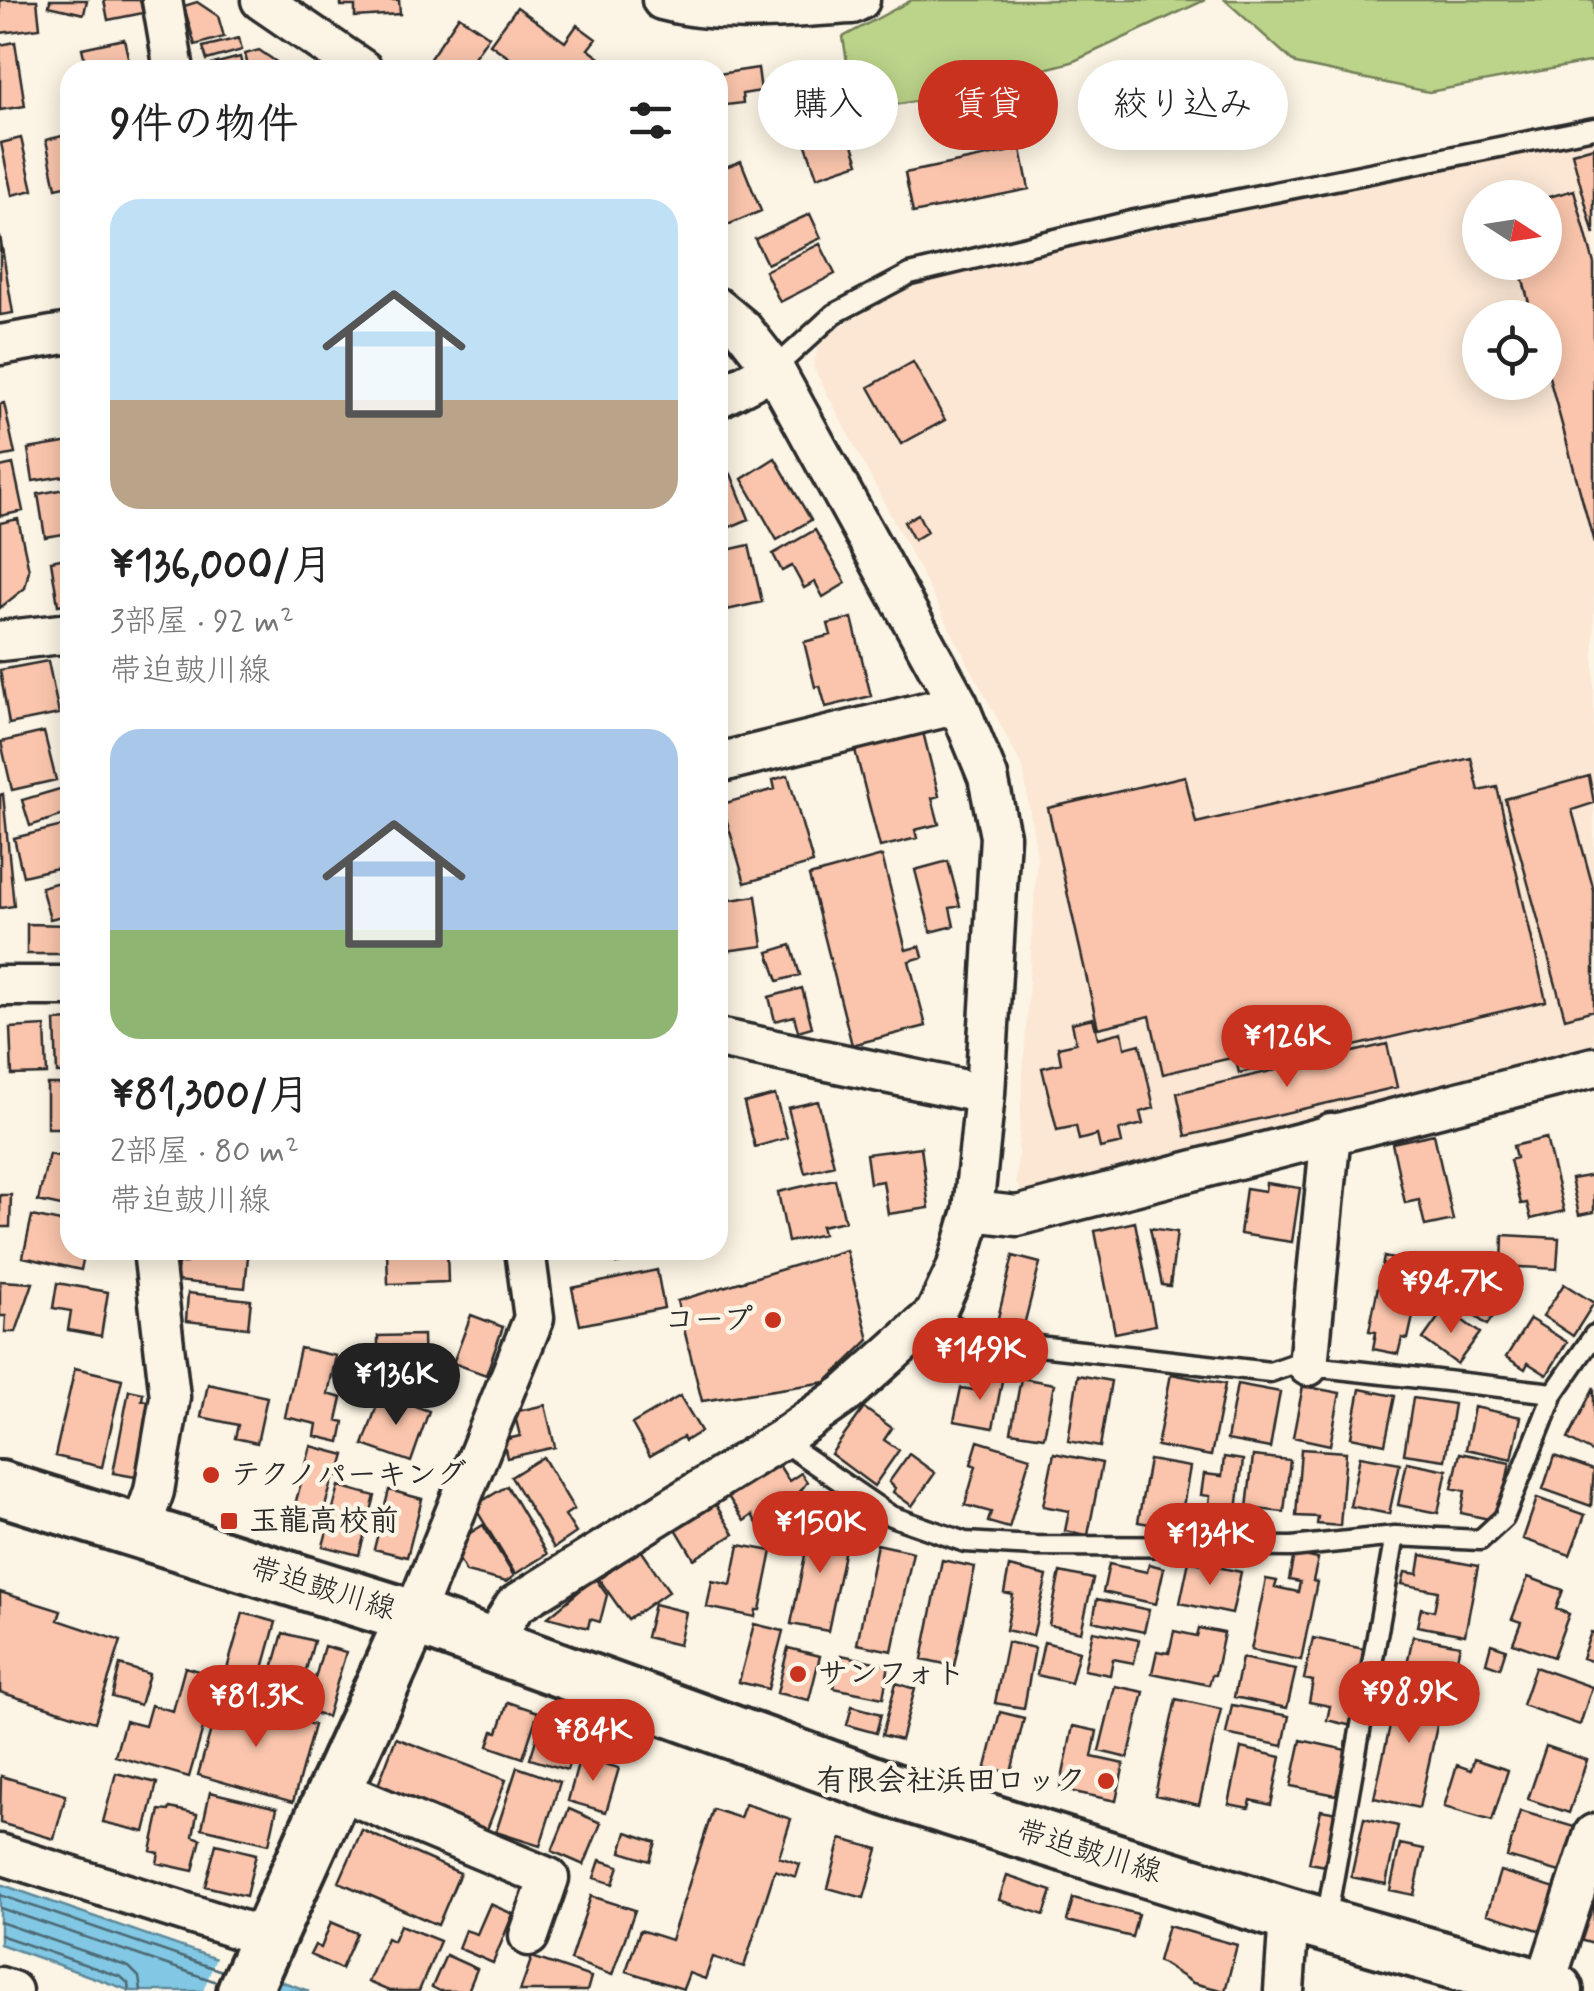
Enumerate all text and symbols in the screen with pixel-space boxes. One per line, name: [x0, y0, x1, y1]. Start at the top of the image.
chip: 購入: [758, 60, 898, 150]
chip: 賃貸: [918, 60, 1058, 150]
chip: 絞り込み: [1078, 60, 1288, 150]
icon: filters: [623, 93, 678, 148]
text: 9件の物件: [110, 98, 299, 153]
north arrow: [1462, 180, 1562, 280]
map controls: [1462, 180, 1562, 400]
icon: home: [304, 264, 484, 444]
button: locate: [1462, 300, 1562, 400]
text: ¥136,000/月: [110, 539, 333, 594]
text: 3部屋 · 92 m²: [110, 601, 294, 643]
text: 帯迫皷川線: [110, 650, 270, 692]
icon: home: [304, 794, 484, 974]
pin: ¥126K: [1217, 1005, 1357, 1090]
text: ¥126K: [1243, 1016, 1331, 1058]
text: ¥81,300/月: [110, 1069, 310, 1124]
text: 2部屋 · 80 m²: [110, 1131, 299, 1173]
text: 帯迫皷川線: [110, 1180, 270, 1222]
pin: ¥94.7K: [1370, 1251, 1532, 1336]
text: ¥94.7K: [1400, 1262, 1502, 1304]
place label: コープ: [664, 1301, 753, 1340]
marker: コープ: [762, 1309, 784, 1331]
pin: ¥149K: [910, 1318, 1050, 1403]
text: ¥149K: [934, 1329, 1026, 1371]
pin: ¥136K: [326, 1343, 466, 1428]
text: ¥136K: [354, 1354, 438, 1396]
place label: テクノパーキング: [231, 1456, 467, 1495]
marker: テクノパーキング: [200, 1464, 222, 1486]
pin: ¥150K: [750, 1491, 890, 1576]
place label: 玉龍高校前: [249, 1502, 399, 1541]
text: ¥150K: [774, 1502, 866, 1544]
pin: ¥134K: [1140, 1503, 1280, 1588]
marker: 玉龍高校前: [218, 1510, 240, 1532]
text: ¥134K: [1166, 1514, 1254, 1556]
street label: 帯迫皷川線: [246, 1548, 400, 1630]
place label: サンフォト: [818, 1655, 966, 1694]
pin: ¥98.9K: [1328, 1661, 1490, 1746]
marker: サンフォト: [787, 1663, 809, 1685]
pin: ¥81.3K: [175, 1665, 337, 1750]
text: ¥98.9K: [1361, 1672, 1457, 1714]
text: ¥81.3K: [209, 1676, 303, 1718]
pin: ¥84K: [534, 1699, 652, 1784]
text: ¥84K: [554, 1710, 632, 1752]
place label: 有限会社浜田ロック: [816, 1762, 1086, 1801]
marker: 有限会社浜田ロック: [1095, 1770, 1117, 1792]
street label: 帯迫皷川線: [1012, 1811, 1166, 1893]

